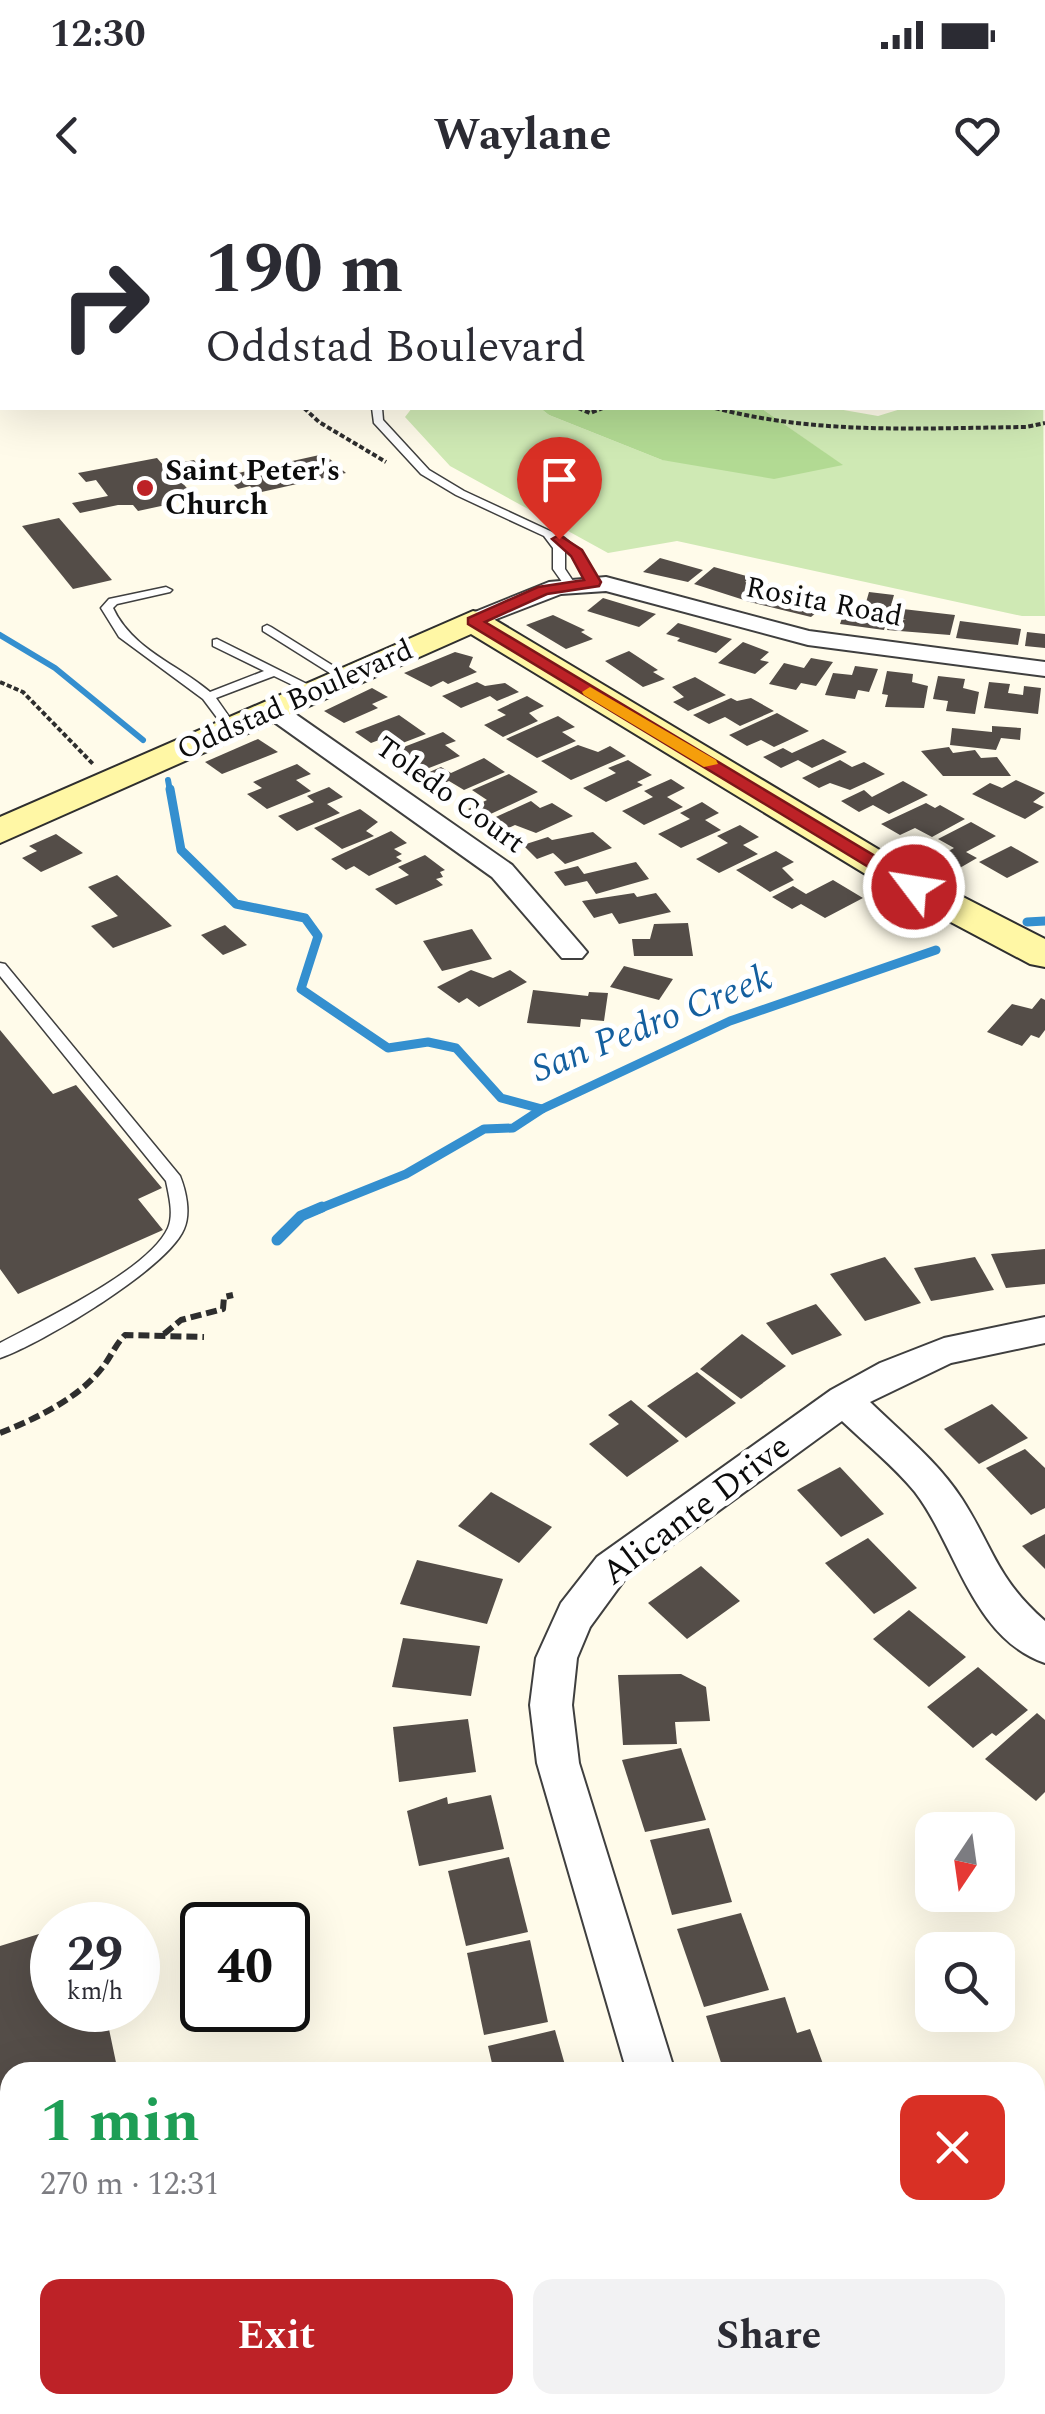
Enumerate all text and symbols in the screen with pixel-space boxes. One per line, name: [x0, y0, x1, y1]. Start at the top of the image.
text: 12:30: [50, 6, 145, 64]
text: Waylane: [434, 101, 611, 170]
icon: back: [40, 108, 95, 163]
icon: heart: [950, 108, 1005, 163]
text: 190 m: [205, 217, 403, 323]
icon: right: [40, 240, 170, 370]
text: Oddstad Boulevard: [205, 313, 586, 382]
pin: [517, 437, 602, 540]
place label: Saint Peter's Church: [165, 448, 340, 528]
icon: arrive: [532, 452, 587, 507]
marker: Saint Peter's Church: [134, 477, 156, 499]
street label: Rosita Road: [742, 564, 906, 640]
street label: Oddstad Boulevard: [170, 627, 420, 773]
street label: Toledo Court: [365, 725, 535, 865]
position arrow: [862, 835, 966, 939]
water label: San Pedro Creek: [523, 949, 781, 1099]
street label: Alicante Drive: [590, 1421, 802, 1599]
north arrow: [915, 1812, 1015, 1912]
map controls: [915, 1812, 1015, 2032]
speed limit sign: 40: [180, 1902, 310, 2032]
text: 29: [67, 1917, 123, 1993]
button: search: [915, 1932, 1015, 2032]
text: km/h: [67, 1973, 123, 2011]
text: 1 min: [40, 2076, 200, 2168]
button: close: [900, 2095, 1005, 2200]
text: 270 m · 12:31: [40, 2160, 220, 2209]
button: Exit: [40, 2279, 513, 2394]
button: Share: [533, 2279, 1005, 2394]

